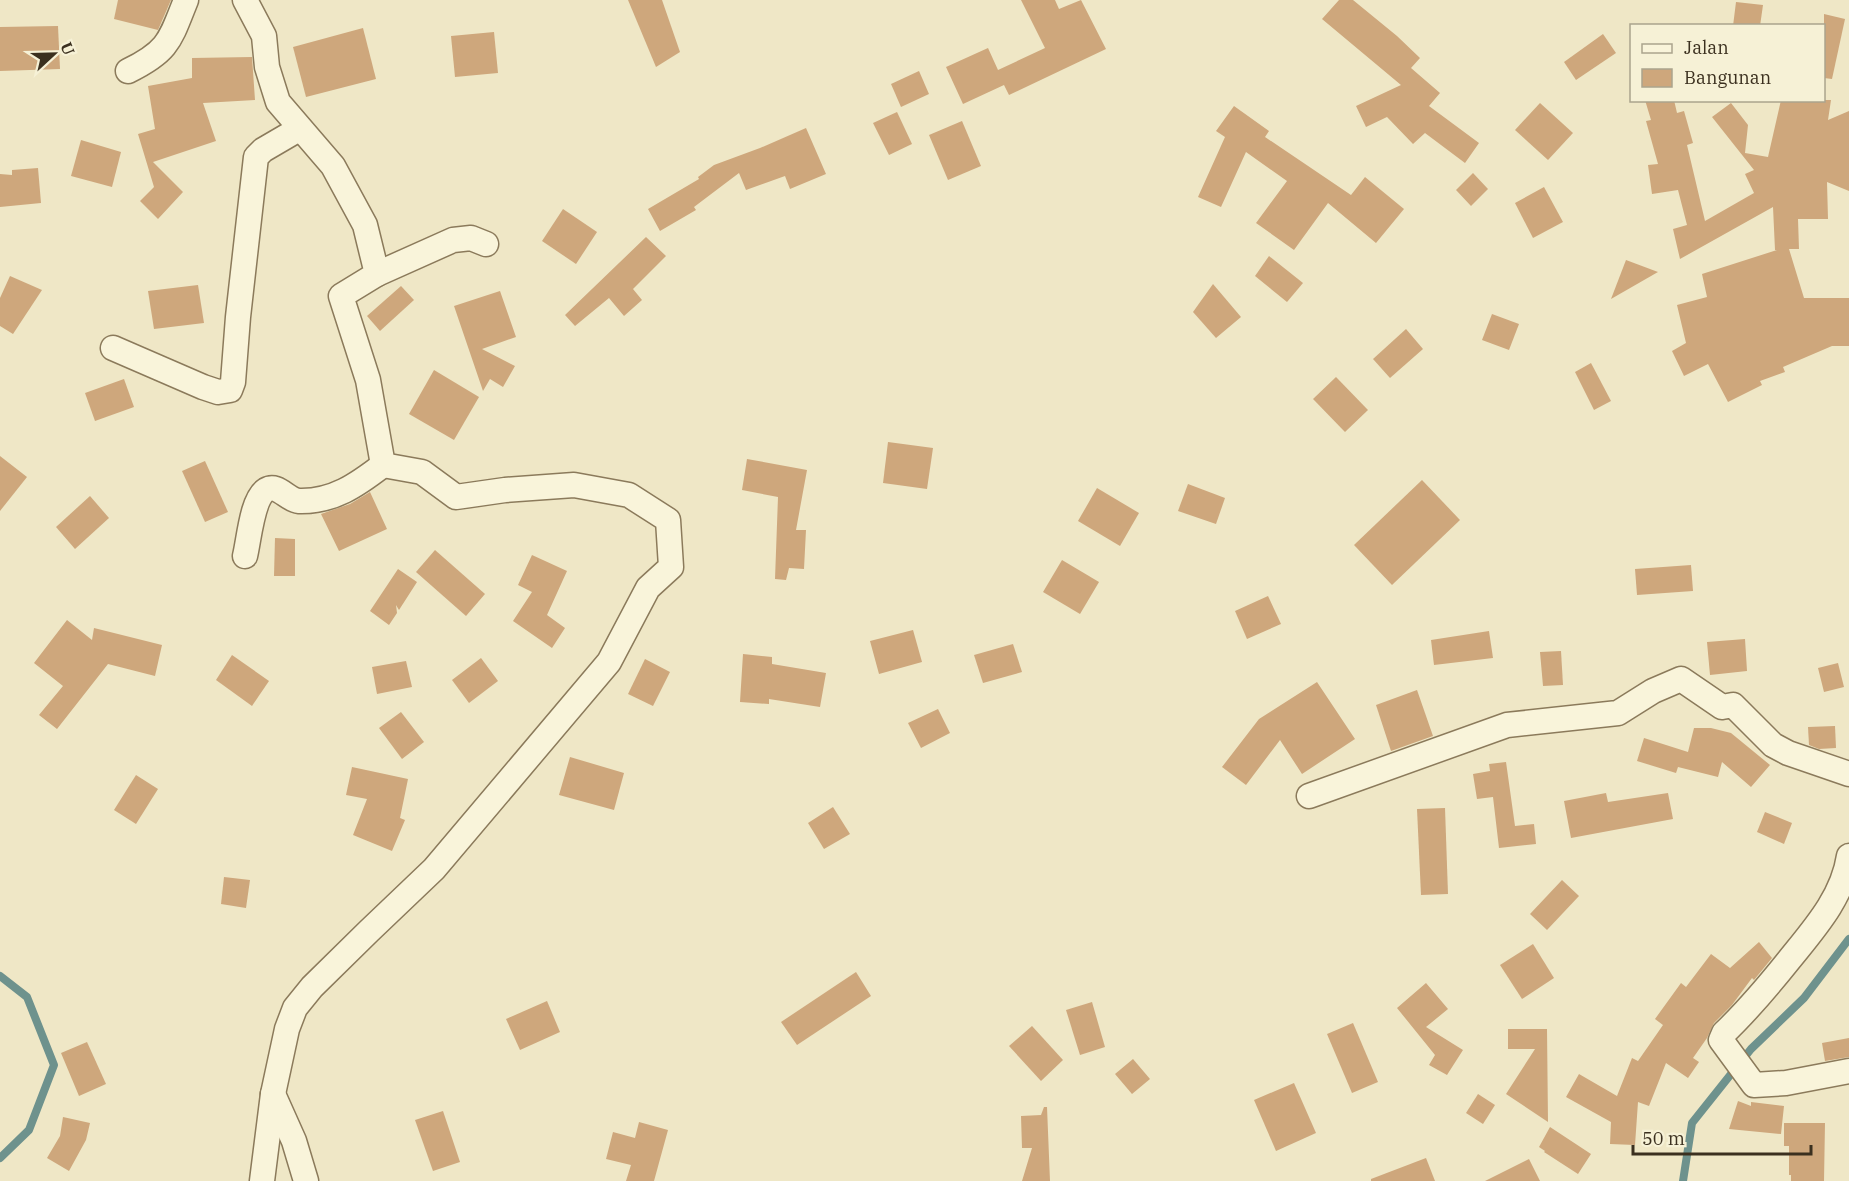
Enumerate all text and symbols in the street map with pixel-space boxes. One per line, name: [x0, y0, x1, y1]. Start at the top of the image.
north arrow: [24, 24, 84, 84]
legend: [1630, 24, 1825, 102]
text: Jalan: [1684, 36, 1729, 59]
text: U: [56, 39, 79, 58]
text: Bangunan: [1684, 66, 1771, 89]
scale bar: [1633, 1118, 1812, 1156]
text: 50 m: [1642, 1127, 1685, 1150]

